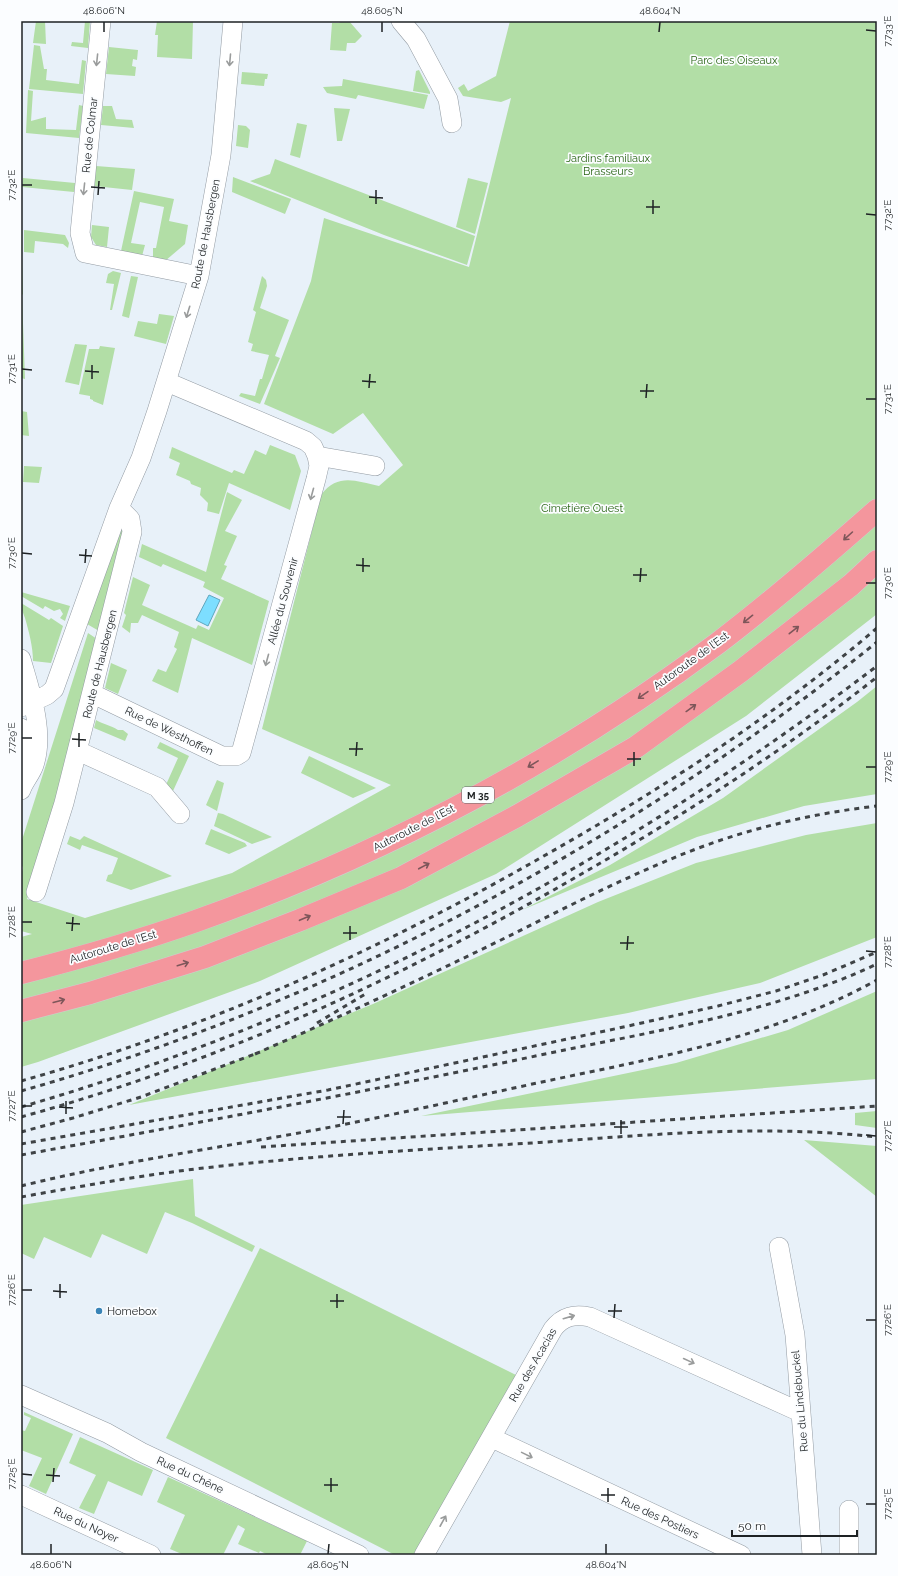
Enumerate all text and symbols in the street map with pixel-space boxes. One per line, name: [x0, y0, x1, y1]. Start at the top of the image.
text: 48.606°N: [83, 5, 125, 16]
text: 48.605°N: [361, 5, 403, 16]
text: 48.604°N: [639, 5, 681, 16]
text: 7.733°E: [882, 16, 893, 46]
one-way arrow: [93, 53, 101, 66]
one-way arrow: [226, 53, 233, 66]
park label: Parc des Oiseaux: [690, 54, 778, 67]
street label: Rue de Colmar: [80, 96, 100, 173]
park label: Jardins familiaux Brasseurs: [566, 152, 651, 178]
text: 7.732°E: [6, 170, 17, 200]
street label: Route de Hausbergen: [189, 178, 223, 290]
one-way arrow: [81, 182, 88, 195]
text: 7.732°E: [882, 200, 893, 230]
one-way arrow: [184, 305, 191, 318]
text: 7.731°E: [6, 354, 17, 384]
text: 7.731°E: [882, 384, 893, 414]
one-way arrow: [308, 487, 316, 500]
park label: Cimetière Ouest: [541, 502, 623, 515]
one-way arrow: [843, 531, 853, 540]
text: 7.730°E: [6, 537, 17, 569]
street label: Allée du Souvenir: [265, 556, 301, 646]
text: 7.730°E: [882, 567, 893, 599]
street label: Route de Hausbergen: [80, 608, 120, 720]
one-way arrow: [742, 614, 753, 623]
one-way arrow: [789, 625, 800, 634]
street label: Autoroute de l’Est: [651, 629, 731, 693]
one-way arrow: [263, 653, 270, 666]
one-way arrow: [637, 691, 648, 699]
street label: Rue de Westhoffen: [123, 704, 215, 758]
one-way arrow: [685, 704, 696, 712]
text: 7.729°E: [6, 722, 17, 754]
text: 7.729°E: [882, 751, 893, 783]
one-way arrow: [527, 761, 539, 769]
road number: M 35: [462, 787, 494, 803]
street label: Autoroute de l’Est: [371, 802, 457, 854]
one-way arrow: [417, 861, 429, 869]
text: 7.728°E: [6, 906, 17, 938]
one-way arrow: [298, 914, 310, 922]
street label: Autoroute de l’Est: [68, 928, 158, 966]
text: 7.728°E: [882, 936, 893, 968]
one-way arrow: [177, 960, 190, 967]
one-way arrow: [52, 997, 65, 1005]
text: 7.727°E: [6, 1091, 17, 1122]
text: 7.727°E: [882, 1121, 893, 1152]
text: 7.726°E: [6, 1274, 17, 1306]
text: 7.726°E: [882, 1304, 893, 1336]
place label: Homebox: [107, 1305, 157, 1318]
marker: Homebox: [94, 1306, 104, 1316]
one-way arrow: [562, 1313, 575, 1320]
street label: Rue des Acacias: [507, 1326, 559, 1404]
street label: Rue du Lindebuckel: [789, 1350, 811, 1452]
one-way arrow: [683, 1358, 695, 1365]
one-way arrow: [520, 1452, 532, 1459]
street label: Rue du Chêne: [154, 1454, 226, 1496]
text: 7.725°E: [6, 1458, 17, 1490]
text: 7.725°E: [882, 1488, 893, 1520]
street label: Rue des Postiers: [619, 1494, 701, 1542]
street label: Rue du Noyer: [52, 1504, 121, 1546]
scale bar: [732, 1512, 857, 1538]
one-way arrow: [440, 1515, 448, 1527]
text: 50 m: [738, 1519, 766, 1533]
text: 48.606°N: [30, 1559, 72, 1570]
text: 48.605°N: [307, 1559, 349, 1570]
text: 48.604°N: [585, 1559, 627, 1570]

